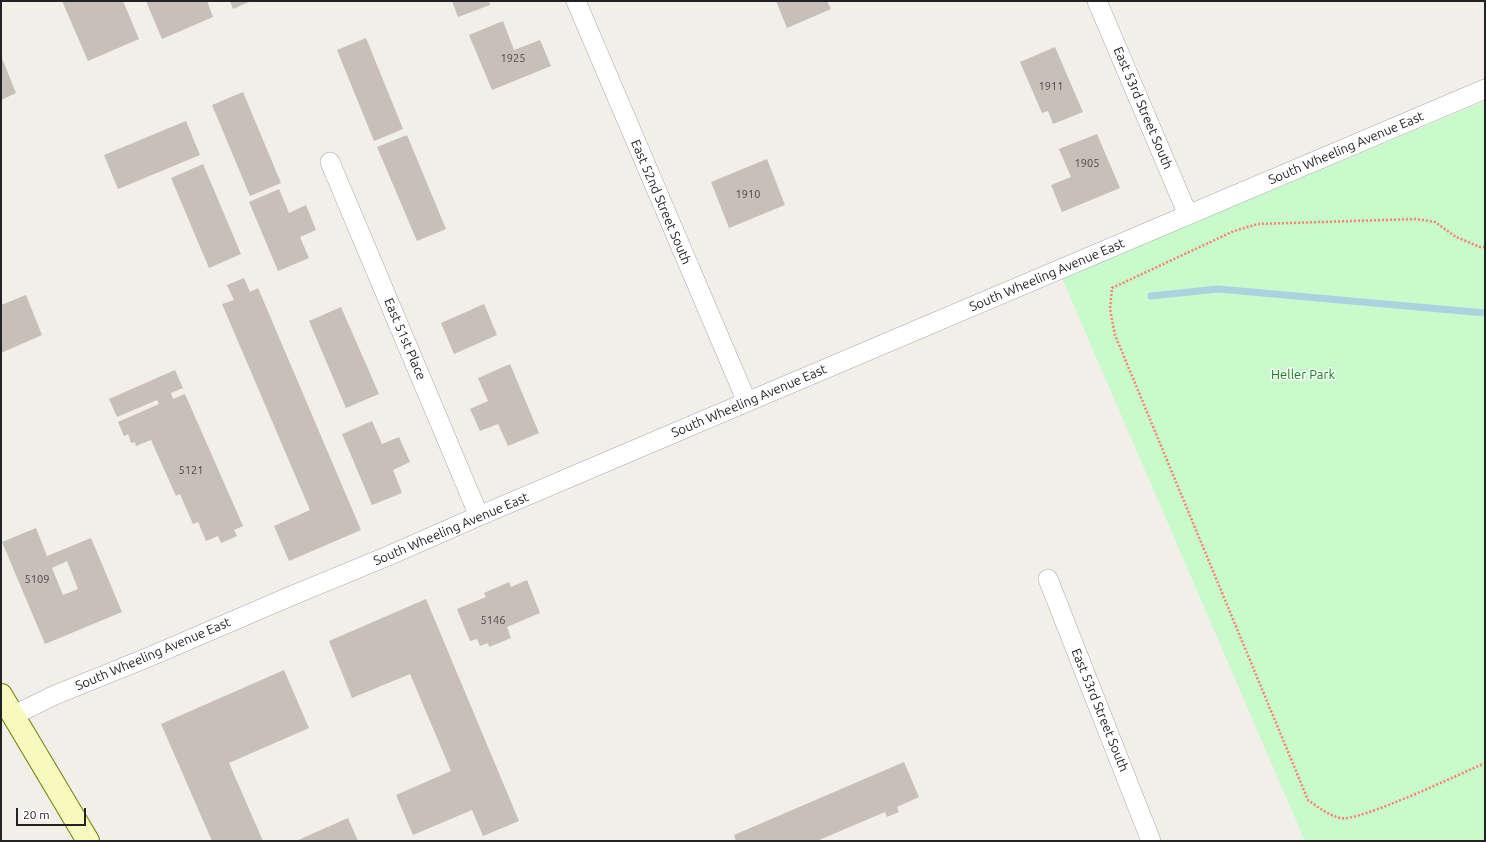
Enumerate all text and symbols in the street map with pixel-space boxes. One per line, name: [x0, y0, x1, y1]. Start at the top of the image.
street label: East 53rd Street South: [1110, 44, 1176, 172]
house number: 1925: [501, 51, 525, 65]
house number: 1911: [1039, 79, 1063, 93]
street label: South Wheeling Avenue East: [1266, 108, 1426, 188]
street label: East 52nd Street South: [628, 137, 694, 267]
house number: 1905: [1075, 156, 1099, 170]
house number: 1910: [736, 187, 760, 201]
street label: South Wheeling Avenue East: [967, 235, 1127, 315]
street label: East 51st Place: [381, 296, 429, 382]
street label: South Wheeling Avenue East: [669, 361, 829, 441]
park label: Heller Park: [1271, 367, 1335, 383]
house number: 5121: [179, 463, 203, 477]
street label: South Wheeling Avenue East: [371, 489, 531, 569]
house number: 5109: [25, 572, 49, 586]
house number: 5146: [481, 613, 505, 627]
street label: South Wheeling Avenue East: [73, 614, 233, 694]
street label: East 53rd Street South: [1068, 646, 1132, 774]
scale bar: [18, 800, 88, 826]
text: 20 m: [23, 808, 50, 821]

